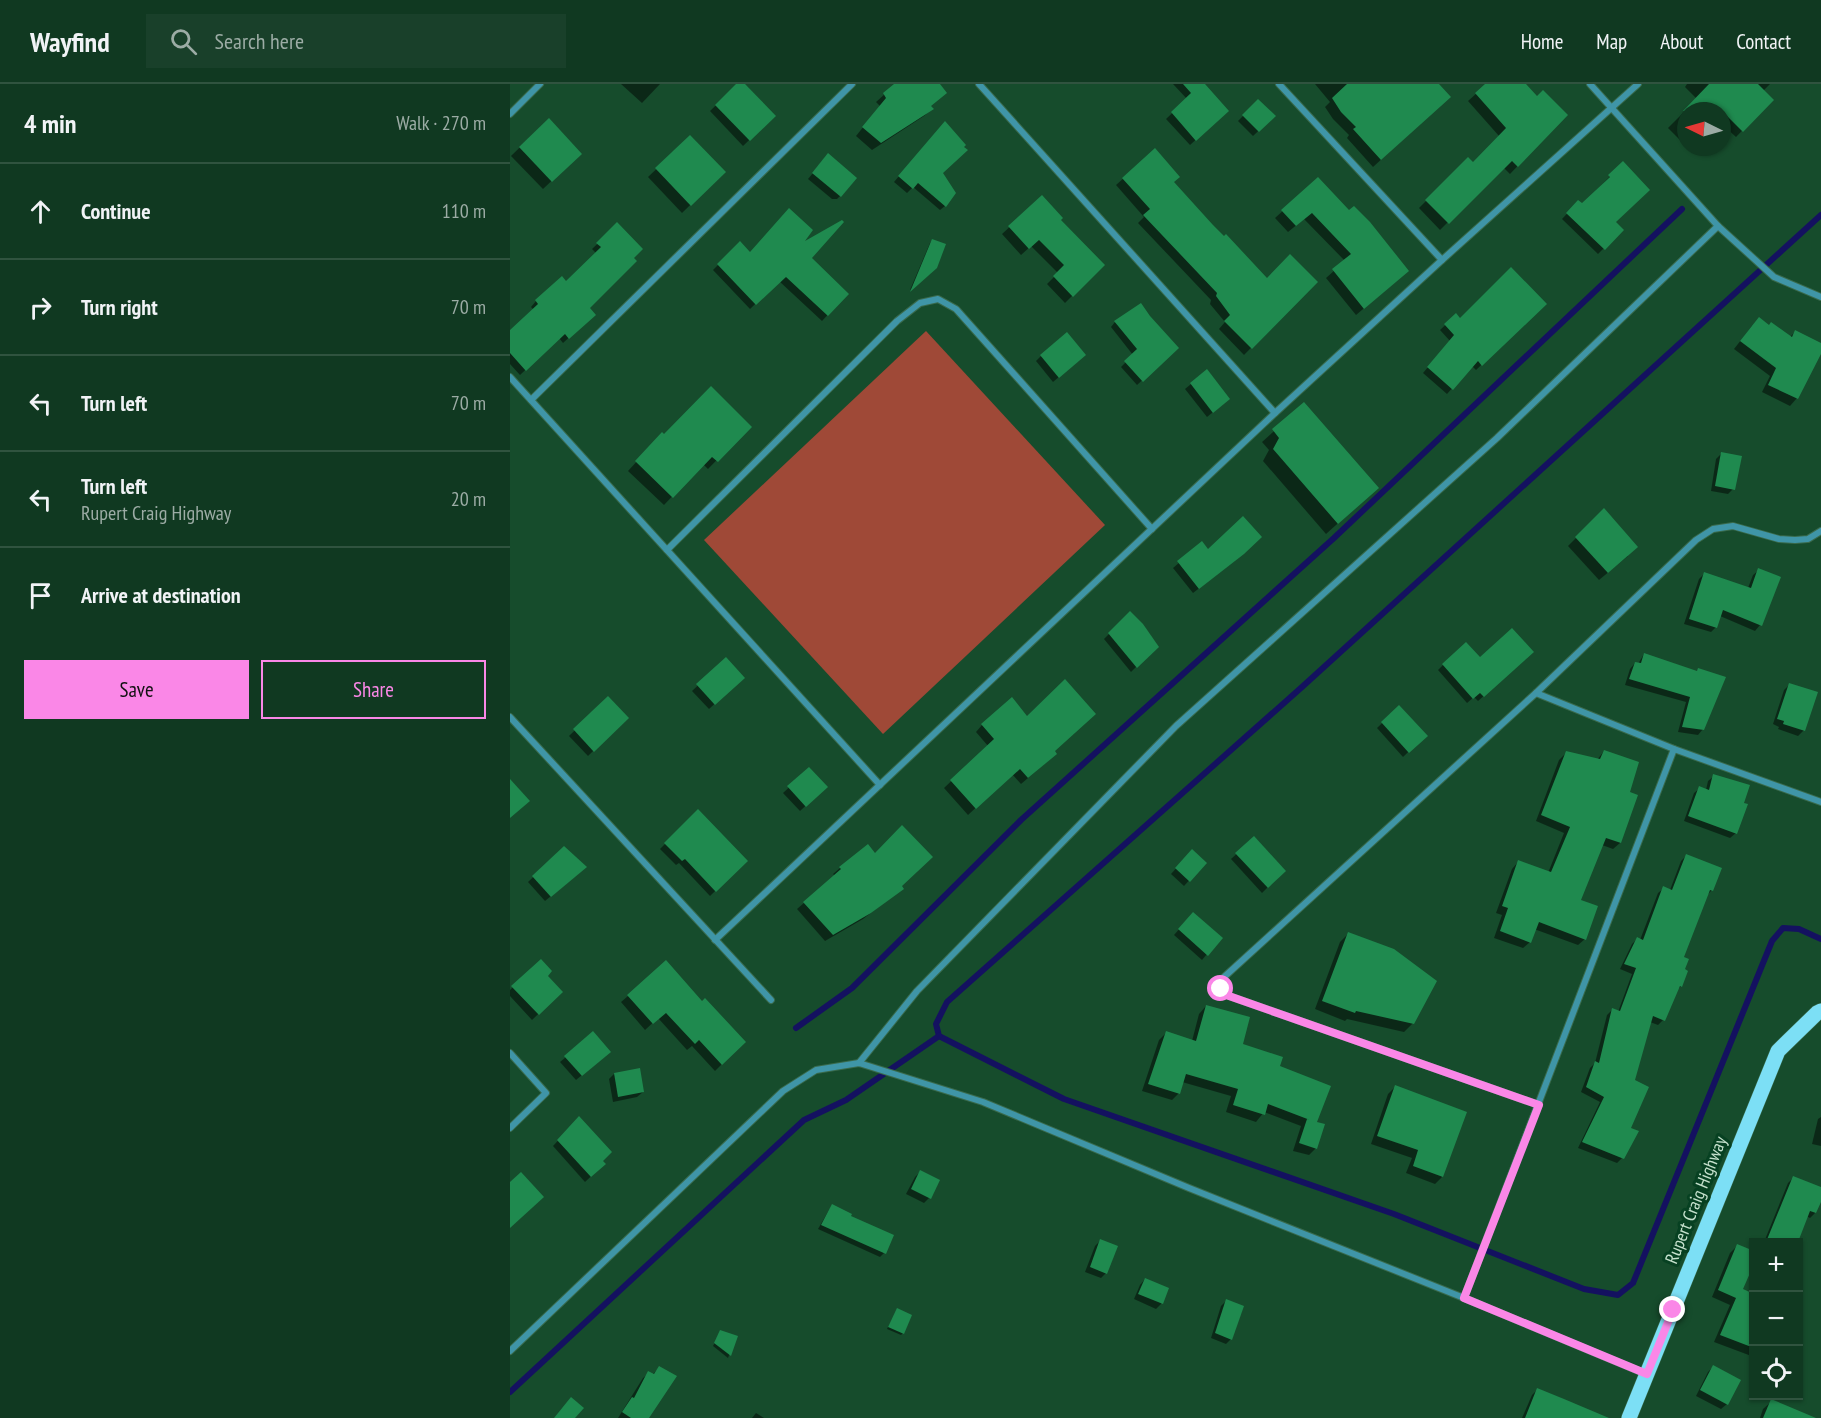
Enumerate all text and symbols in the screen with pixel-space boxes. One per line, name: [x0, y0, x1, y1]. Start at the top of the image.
search box: [146, 14, 566, 68]
text: Wayfind: [30, 23, 110, 60]
icon: search: [167, 25, 200, 58]
text: Search here: [215, 27, 304, 55]
text: Home: [1521, 28, 1563, 55]
text: Map: [1596, 28, 1627, 55]
text: About: [1660, 28, 1703, 55]
text: Contact: [1736, 28, 1791, 55]
north arrow: [1677, 102, 1731, 156]
text: 4 min: [24, 107, 77, 140]
text: Walk · 270 m: [396, 110, 486, 136]
icon: ahead: [24, 195, 57, 228]
text: Continue: [81, 197, 151, 225]
text: 110 m: [442, 198, 486, 224]
icon: right: [24, 291, 57, 324]
text: Turn right: [81, 293, 158, 321]
text: 70 m: [451, 294, 486, 320]
icon: left: [24, 387, 57, 420]
text: Turn left: [81, 389, 147, 417]
text: 70 m: [451, 390, 486, 416]
text: Turn left: [81, 472, 147, 500]
icon: left: [24, 483, 57, 516]
text: 20 m: [451, 486, 486, 512]
text: Rupert Craig Highway: [81, 500, 231, 526]
icon: arrive: [24, 579, 57, 612]
text: Arrive at destination: [81, 581, 241, 609]
button: Save: [24, 660, 249, 719]
button: Share: [261, 660, 486, 719]
route start: [1207, 975, 1233, 1001]
street label: Rupert Craig Highway: [1660, 1133, 1732, 1267]
map controls: [1749, 1238, 1803, 1400]
button: +: [1749, 1238, 1803, 1292]
button: −: [1749, 1292, 1803, 1346]
route end: [1659, 1296, 1685, 1322]
button: locate: [1749, 1346, 1803, 1400]

